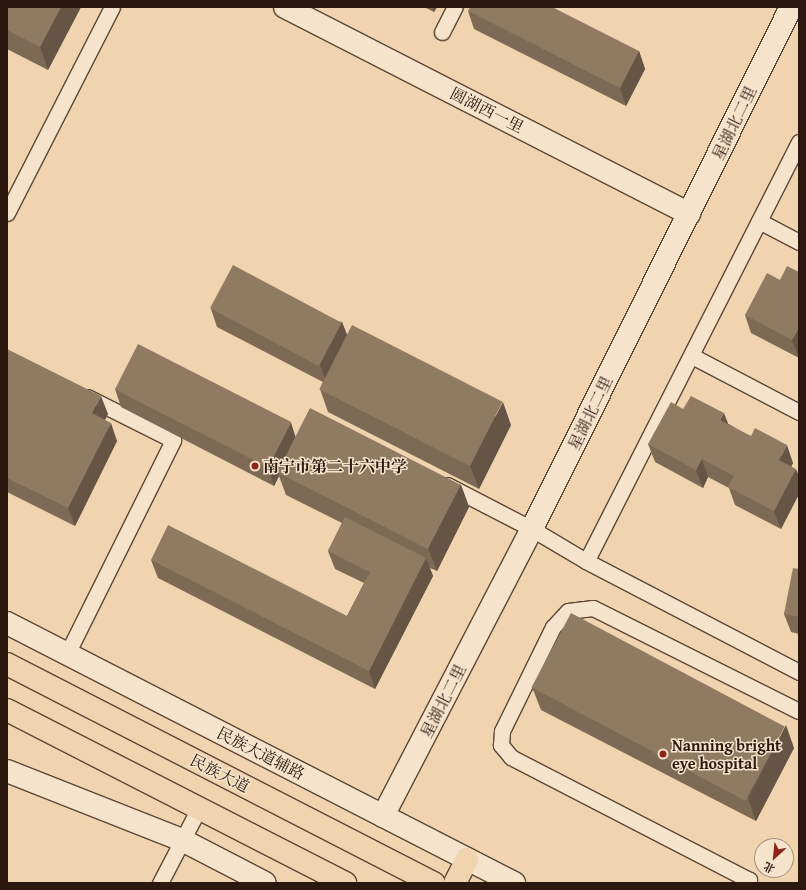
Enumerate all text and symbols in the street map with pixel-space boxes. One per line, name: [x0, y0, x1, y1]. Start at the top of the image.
street label: 圆湖西一里: [447, 83, 527, 137]
street label: 星湖北二里: [708, 83, 760, 163]
street label: 星湖北二里: [564, 373, 616, 453]
place label: 南宁市第二十六中学: [263, 456, 407, 476]
marker: 南宁市第二十六中学: [250, 461, 260, 471]
street label: 星湖北二里: [416, 661, 470, 741]
street label: 民族大道辅路: [214, 723, 308, 783]
place label: Nanning bright eye hospital: [672, 735, 781, 773]
marker: Nanning bright eye hospital: [657, 748, 669, 760]
street label: 民族大道: [187, 750, 253, 796]
north arrow: [754, 838, 794, 878]
text: 北: [760, 858, 778, 877]

